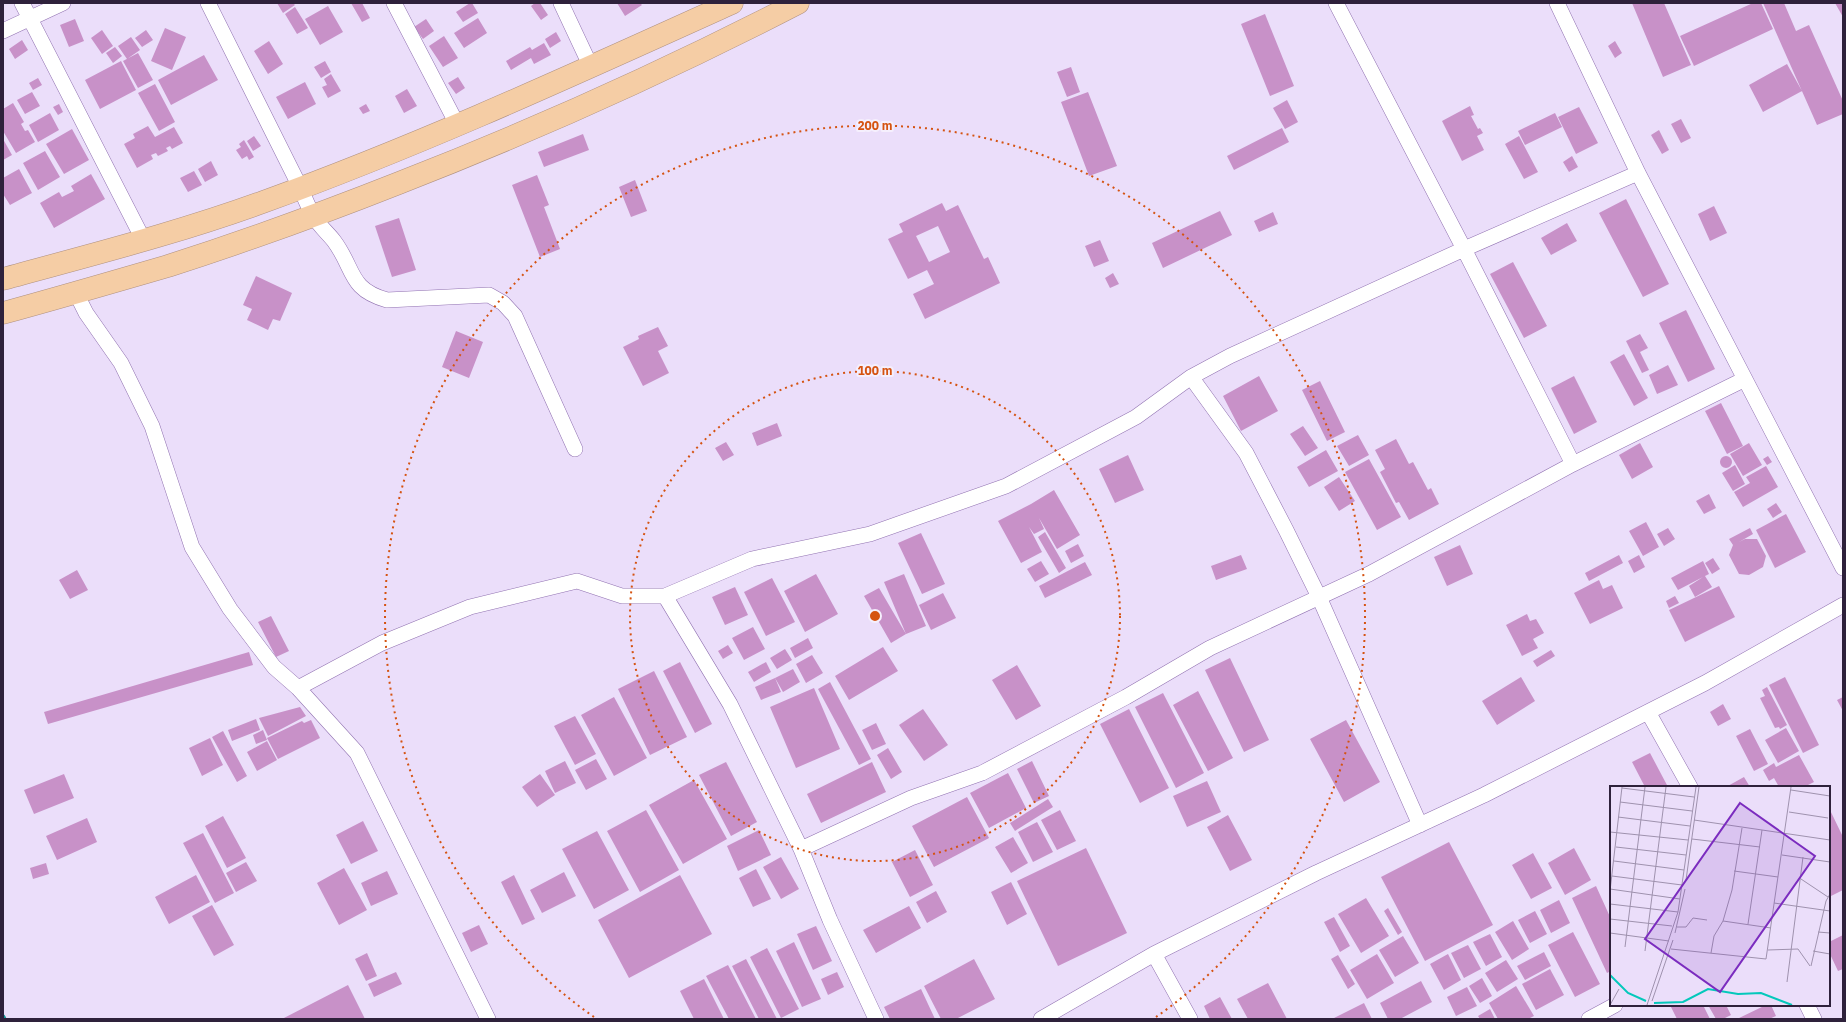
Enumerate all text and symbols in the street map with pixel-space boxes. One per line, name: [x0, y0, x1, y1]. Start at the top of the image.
text: 200 m: [857, 118, 893, 133]
text: 100 m: [857, 363, 893, 378]
centre of rings: [868, 609, 882, 623]
inset map: [1610, 786, 1830, 1006]

